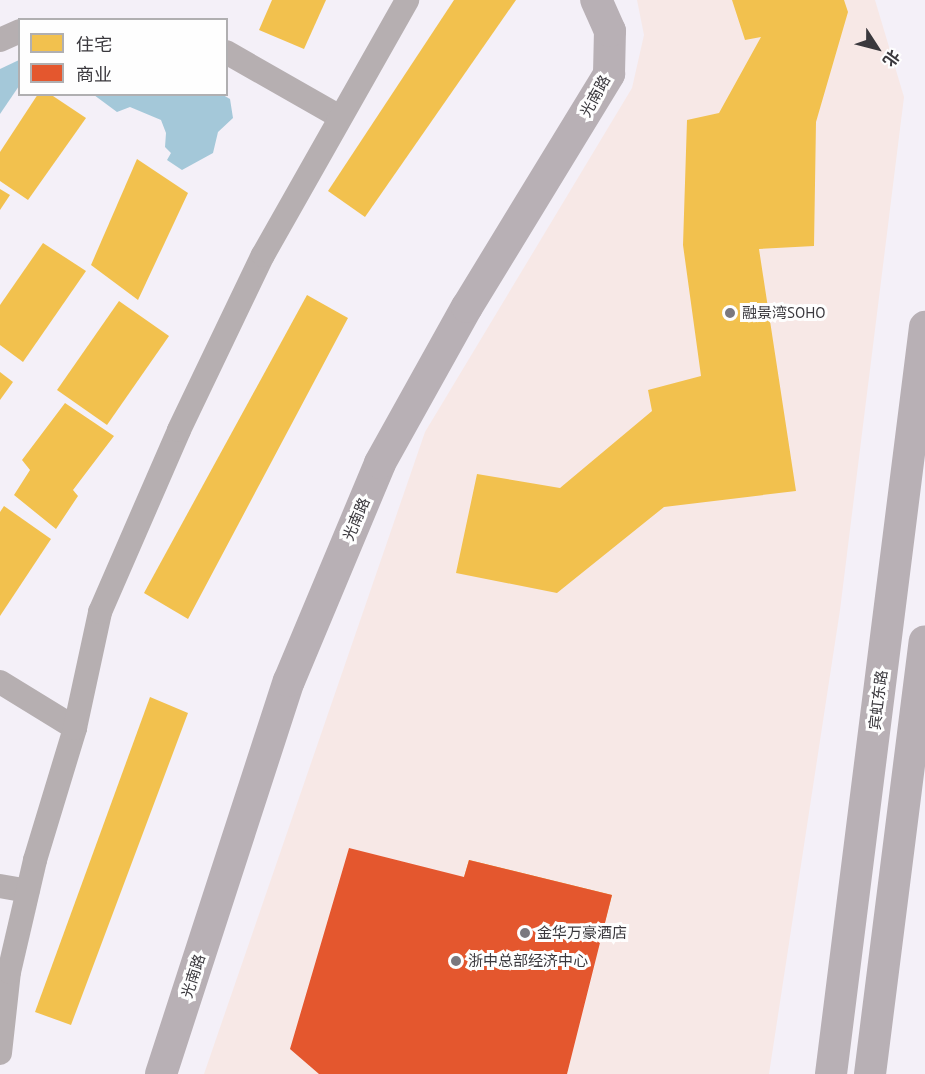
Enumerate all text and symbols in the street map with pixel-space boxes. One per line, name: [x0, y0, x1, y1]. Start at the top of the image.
legend: [18, 18, 228, 96]
north arrow: [847, 18, 907, 78]
text: 住宅: [76, 33, 112, 56]
text: 北: [879, 46, 904, 71]
text: 商业: [76, 63, 112, 86]
street label: 光南路: [576, 72, 614, 120]
place label: 融景湾SOHO: [742, 304, 826, 322]
marker: 融景湾SOHO: [723, 306, 737, 320]
street label: 光南路: [339, 495, 373, 543]
street label: 宾虹东路: [865, 669, 891, 731]
place label: 金华万豪酒店: [537, 924, 627, 942]
marker: 金华万豪酒店: [518, 926, 532, 940]
street label: 光南路: [177, 952, 209, 1000]
place label: 浙中总部经济中心: [468, 952, 588, 970]
marker: 浙中总部经济中心: [449, 954, 463, 968]

